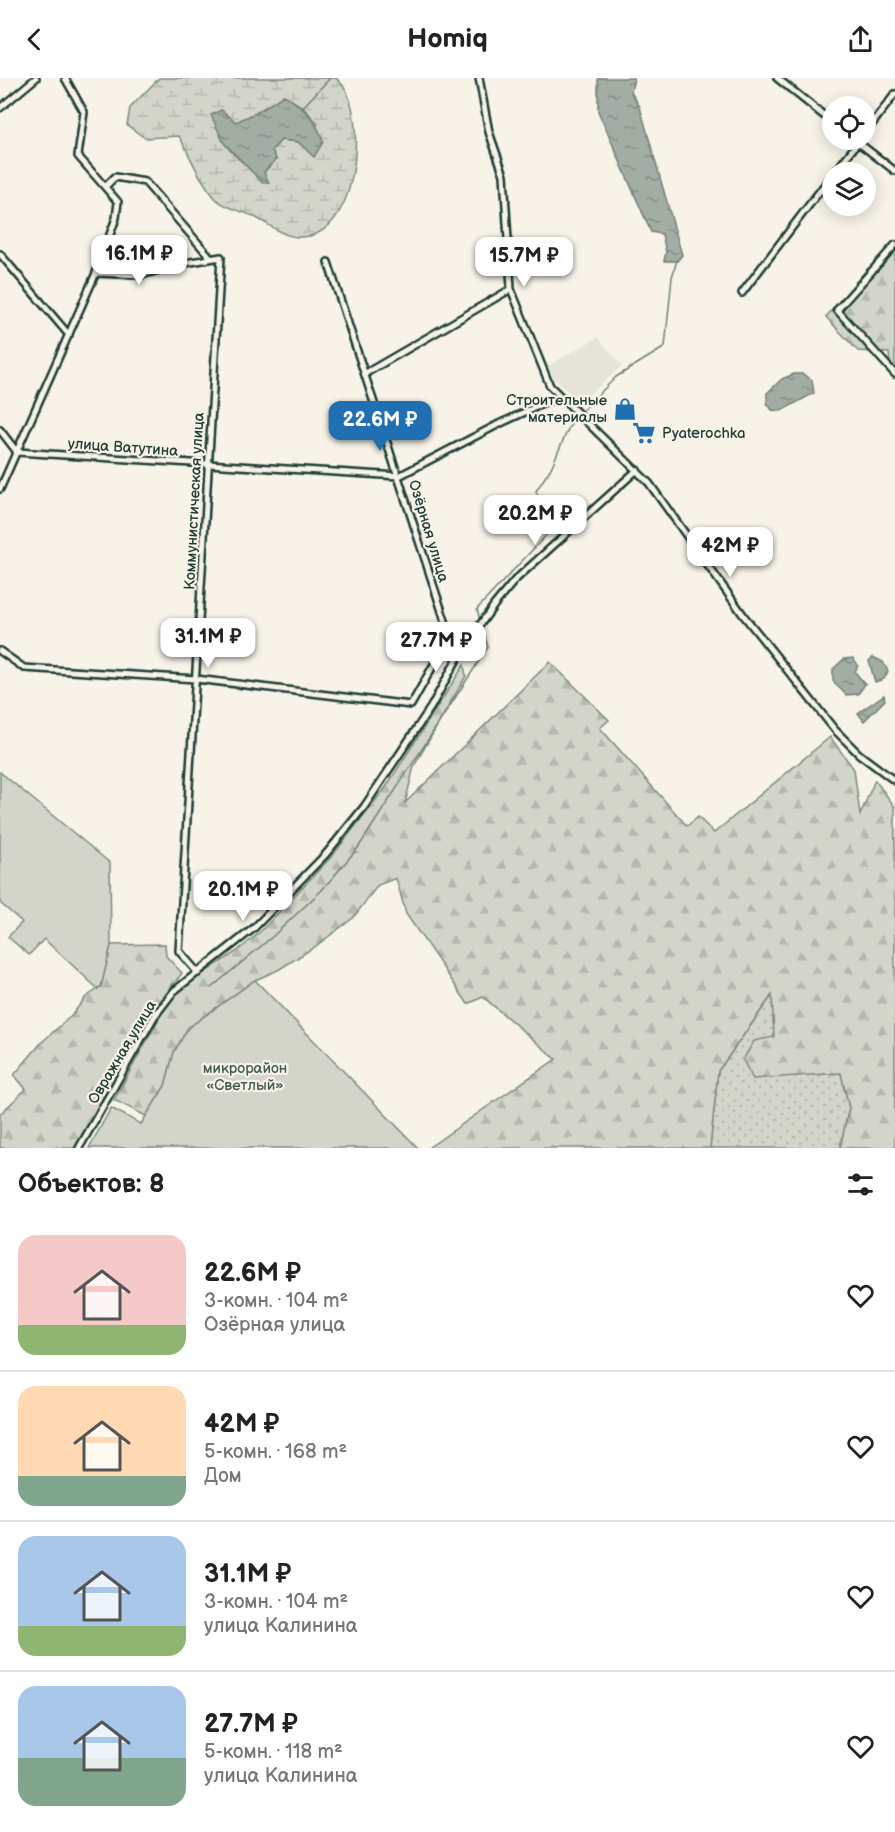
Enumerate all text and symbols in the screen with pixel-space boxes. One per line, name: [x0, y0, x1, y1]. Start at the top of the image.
icon: back: [18, 23, 51, 56]
text: Homiq: [407, 23, 488, 55]
icon: share: [844, 23, 877, 56]
map controls: [822, 96, 876, 216]
button: locate: [822, 96, 876, 150]
button: layers: [822, 162, 876, 216]
pin: 16.1M ₽: [84, 235, 194, 286]
pin: 15.7M ₽: [469, 237, 579, 288]
text: 16.1M ₽: [105, 242, 173, 266]
text: 15.7M ₽: [489, 244, 559, 268]
place label: Строительные материалы: [506, 391, 607, 427]
shop icon: Строительные материалы: [612, 396, 638, 422]
pin: 22.6M ₽: [325, 401, 435, 452]
text: 22.6M ₽: [343, 408, 417, 432]
street label: Коммунистическая улица: [180, 412, 209, 590]
supermarket icon: Pyaterochka: [631, 420, 657, 446]
place label: Pyaterochka: [662, 424, 745, 443]
street label: улица Ватутина: [67, 434, 179, 461]
street label: Озёрная улица: [404, 478, 453, 585]
pin: 20.2M ₽: [480, 495, 590, 546]
text: 20.2M ₽: [498, 502, 572, 526]
pin: 42M ₽: [688, 527, 772, 578]
text: 42M ₽: [701, 534, 759, 558]
pin: 31.1M ₽: [153, 618, 263, 669]
pin: 27.7M ₽: [381, 622, 491, 673]
text: 31.1M ₽: [174, 625, 242, 649]
text: 27.7M ₽: [400, 629, 472, 653]
pin: 20.1M ₽: [188, 871, 298, 922]
text: 20.1M ₽: [207, 878, 279, 902]
street label: Овражная улица: [84, 997, 161, 1108]
park label: микрорайон «Светлый»: [203, 1059, 287, 1095]
icon: filters: [844, 1168, 877, 1201]
text: Объектов: 8: [18, 1169, 165, 1200]
text: 22.6M ₽: [204, 1258, 301, 1289]
icon: home: [66, 1259, 138, 1331]
icon: heart: [844, 1279, 877, 1312]
text: 3-комн. · 104 m²: [204, 1289, 348, 1313]
text: Озёрная улица: [204, 1313, 345, 1337]
text: 42M ₽: [204, 1409, 279, 1440]
icon: home: [66, 1410, 138, 1482]
icon: heart: [844, 1430, 877, 1463]
text: 5-комн. · 168 m²: [204, 1440, 347, 1464]
text: Дом: [204, 1464, 242, 1488]
text: 31.1M ₽: [204, 1559, 291, 1590]
icon: home: [66, 1560, 138, 1632]
icon: heart: [844, 1580, 877, 1613]
text: 3-комн. · 104 m²: [204, 1590, 348, 1614]
text: улица Калинина: [204, 1614, 358, 1638]
text: 27.7M ₽: [204, 1709, 298, 1740]
icon: home: [66, 1710, 138, 1782]
icon: heart: [844, 1730, 877, 1763]
text: 5-комн. · 118 m²: [204, 1740, 343, 1764]
text: улица Калинина: [204, 1764, 358, 1788]

